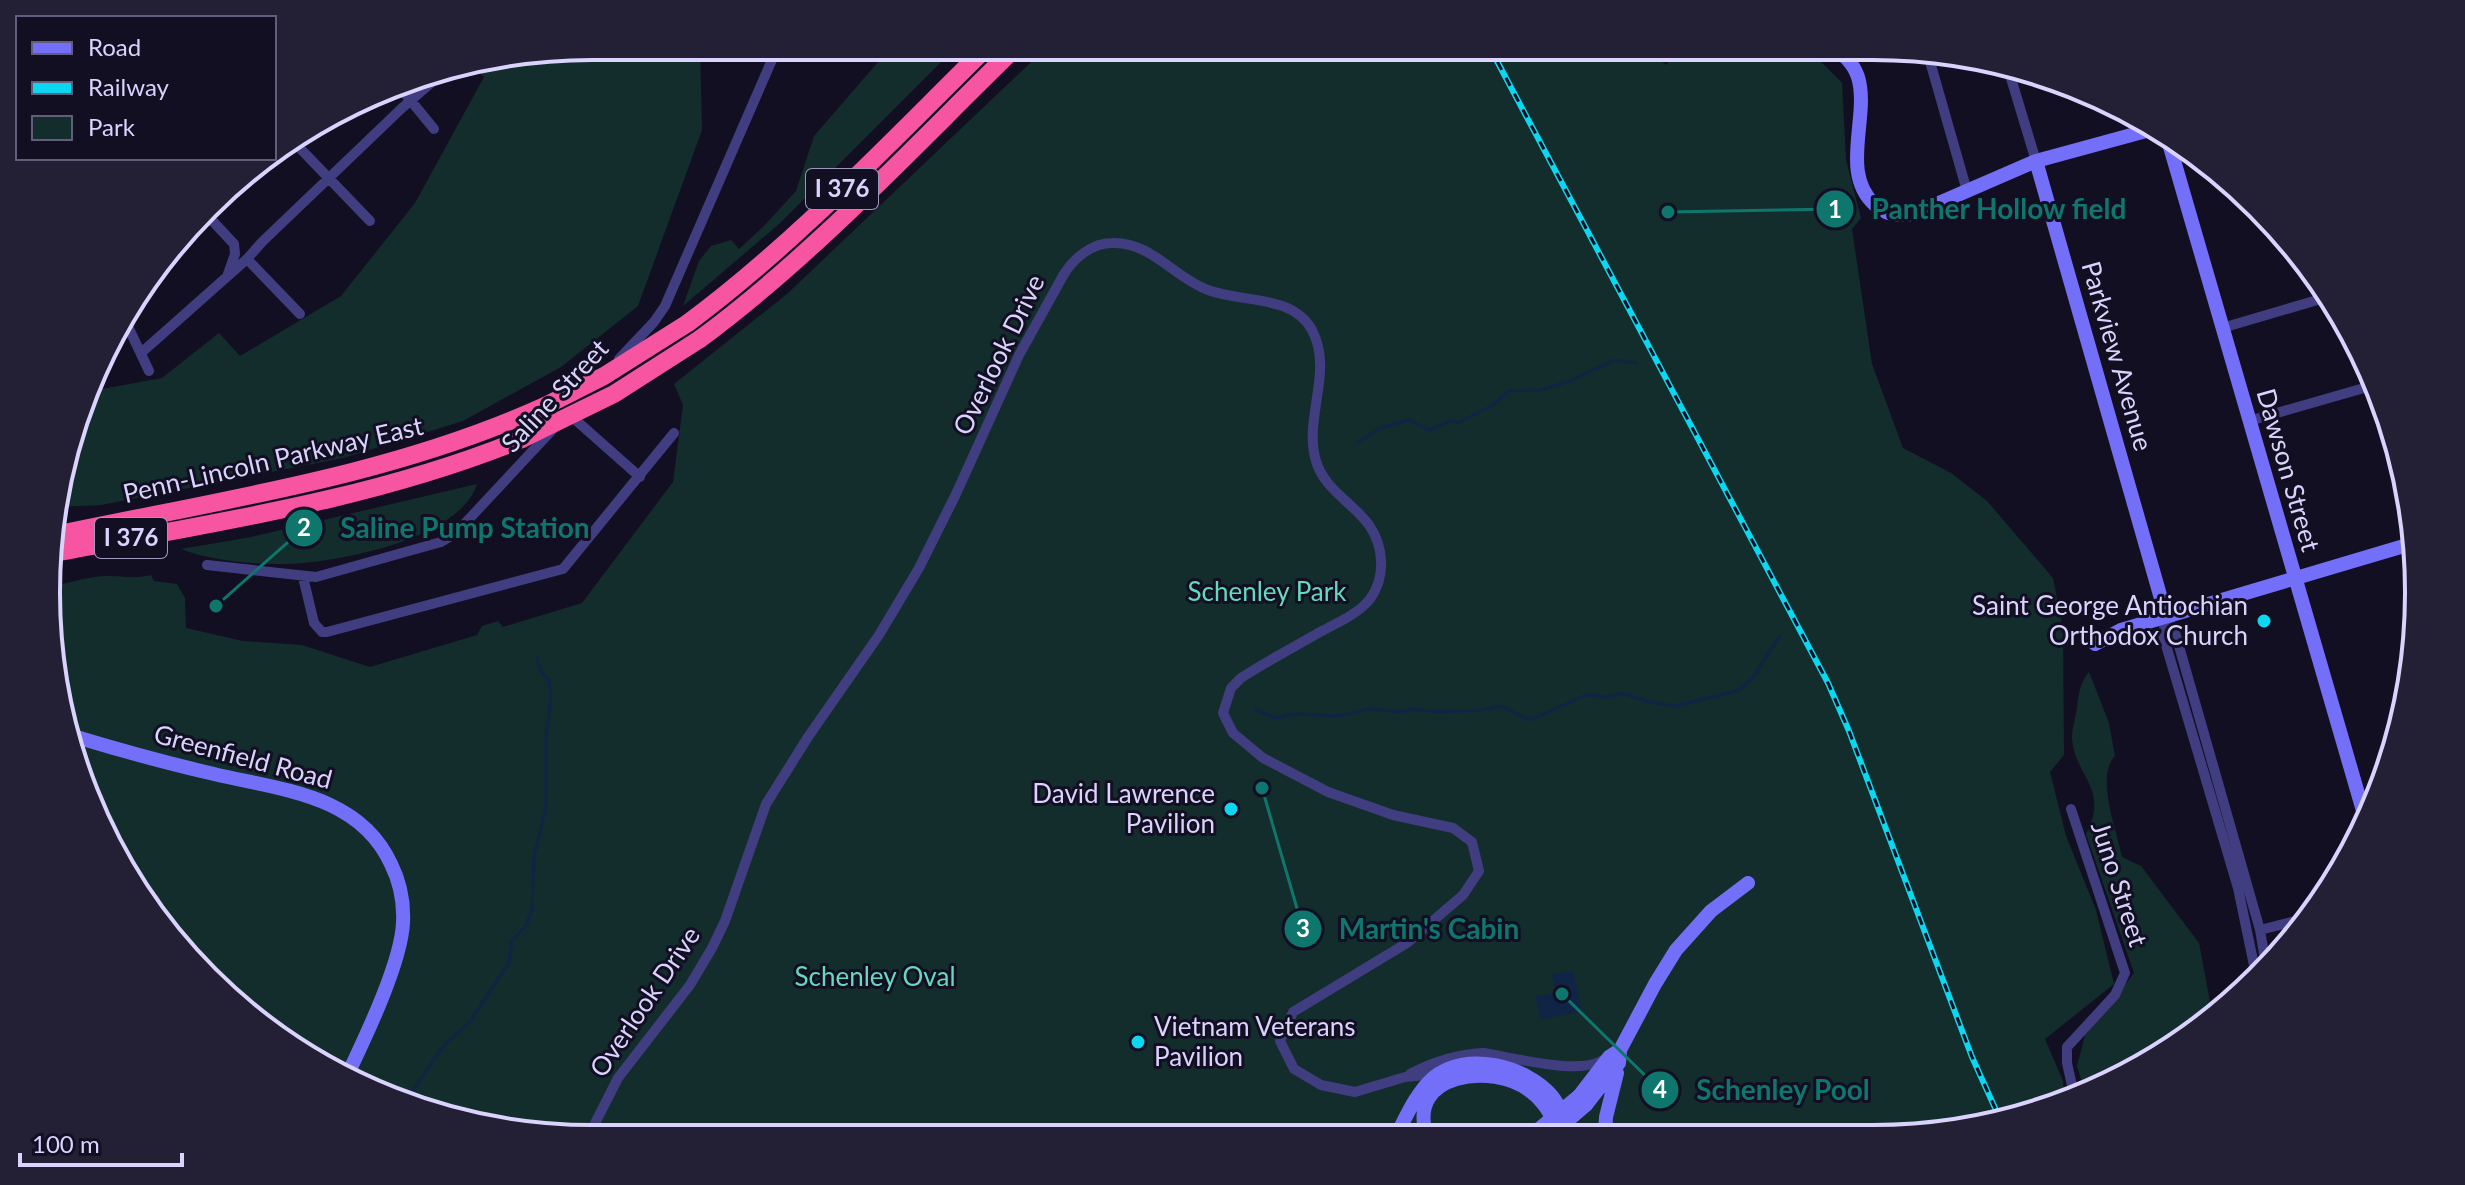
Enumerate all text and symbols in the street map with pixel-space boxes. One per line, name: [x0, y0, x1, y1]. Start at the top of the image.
legend: [16, 16, 276, 160]
text: Road: [88, 32, 141, 61]
text: Railway: [88, 72, 170, 101]
text: Park: [88, 112, 136, 141]
road number: I 376: [806, 169, 878, 209]
callout: Panther Hollow field: [1815, 183, 2143, 235]
text: Panther Hollow field: [1872, 191, 2126, 225]
text: 1: [1828, 194, 1842, 223]
street label: Parkview Avenue: [2076, 257, 2160, 454]
street label: Overlook Drive: [945, 269, 1051, 440]
street label: Saline Street: [494, 332, 615, 458]
street label: Dawson Street: [2250, 384, 2328, 556]
street label: Penn-Lincoln Parkway East: [120, 409, 427, 509]
callout: Saline Pump Station: [284, 502, 605, 554]
text: Saline Pump Station: [340, 510, 590, 544]
text: 2: [297, 512, 311, 541]
road number: I 376: [95, 518, 167, 558]
park label: Schenley Park: [1188, 575, 1347, 607]
place label: Saint George Antiochian Orthodox Church: [1972, 589, 2248, 651]
marker: Saint George Antiochian Orthodox Church: [2255, 612, 2273, 630]
street label: Greenfield Road: [151, 717, 336, 795]
place label: David Lawrence Pavilion: [1032, 777, 1215, 839]
marker: David Lawrence Pavilion: [1222, 800, 1240, 818]
street label: Juno Street: [2085, 817, 2155, 951]
callout: Martin's Cabin: [1283, 903, 1535, 955]
text: Martin's Cabin: [1339, 911, 1519, 945]
text: 3: [1296, 913, 1310, 942]
street label: Overlook Drive: [582, 920, 706, 1083]
park label: Schenley Oval: [794, 960, 956, 992]
place label: Vietnam Veterans Pavilion: [1154, 1010, 1356, 1072]
marker: Vietnam Veterans Pavilion: [1129, 1033, 1147, 1051]
callout: Schenley Pool: [1640, 1064, 1887, 1116]
text: Schenley Pool: [1696, 1072, 1870, 1106]
text: 4: [1653, 1074, 1667, 1103]
scale bar: [20, 1117, 182, 1167]
text: 100 m: [32, 1129, 100, 1158]

